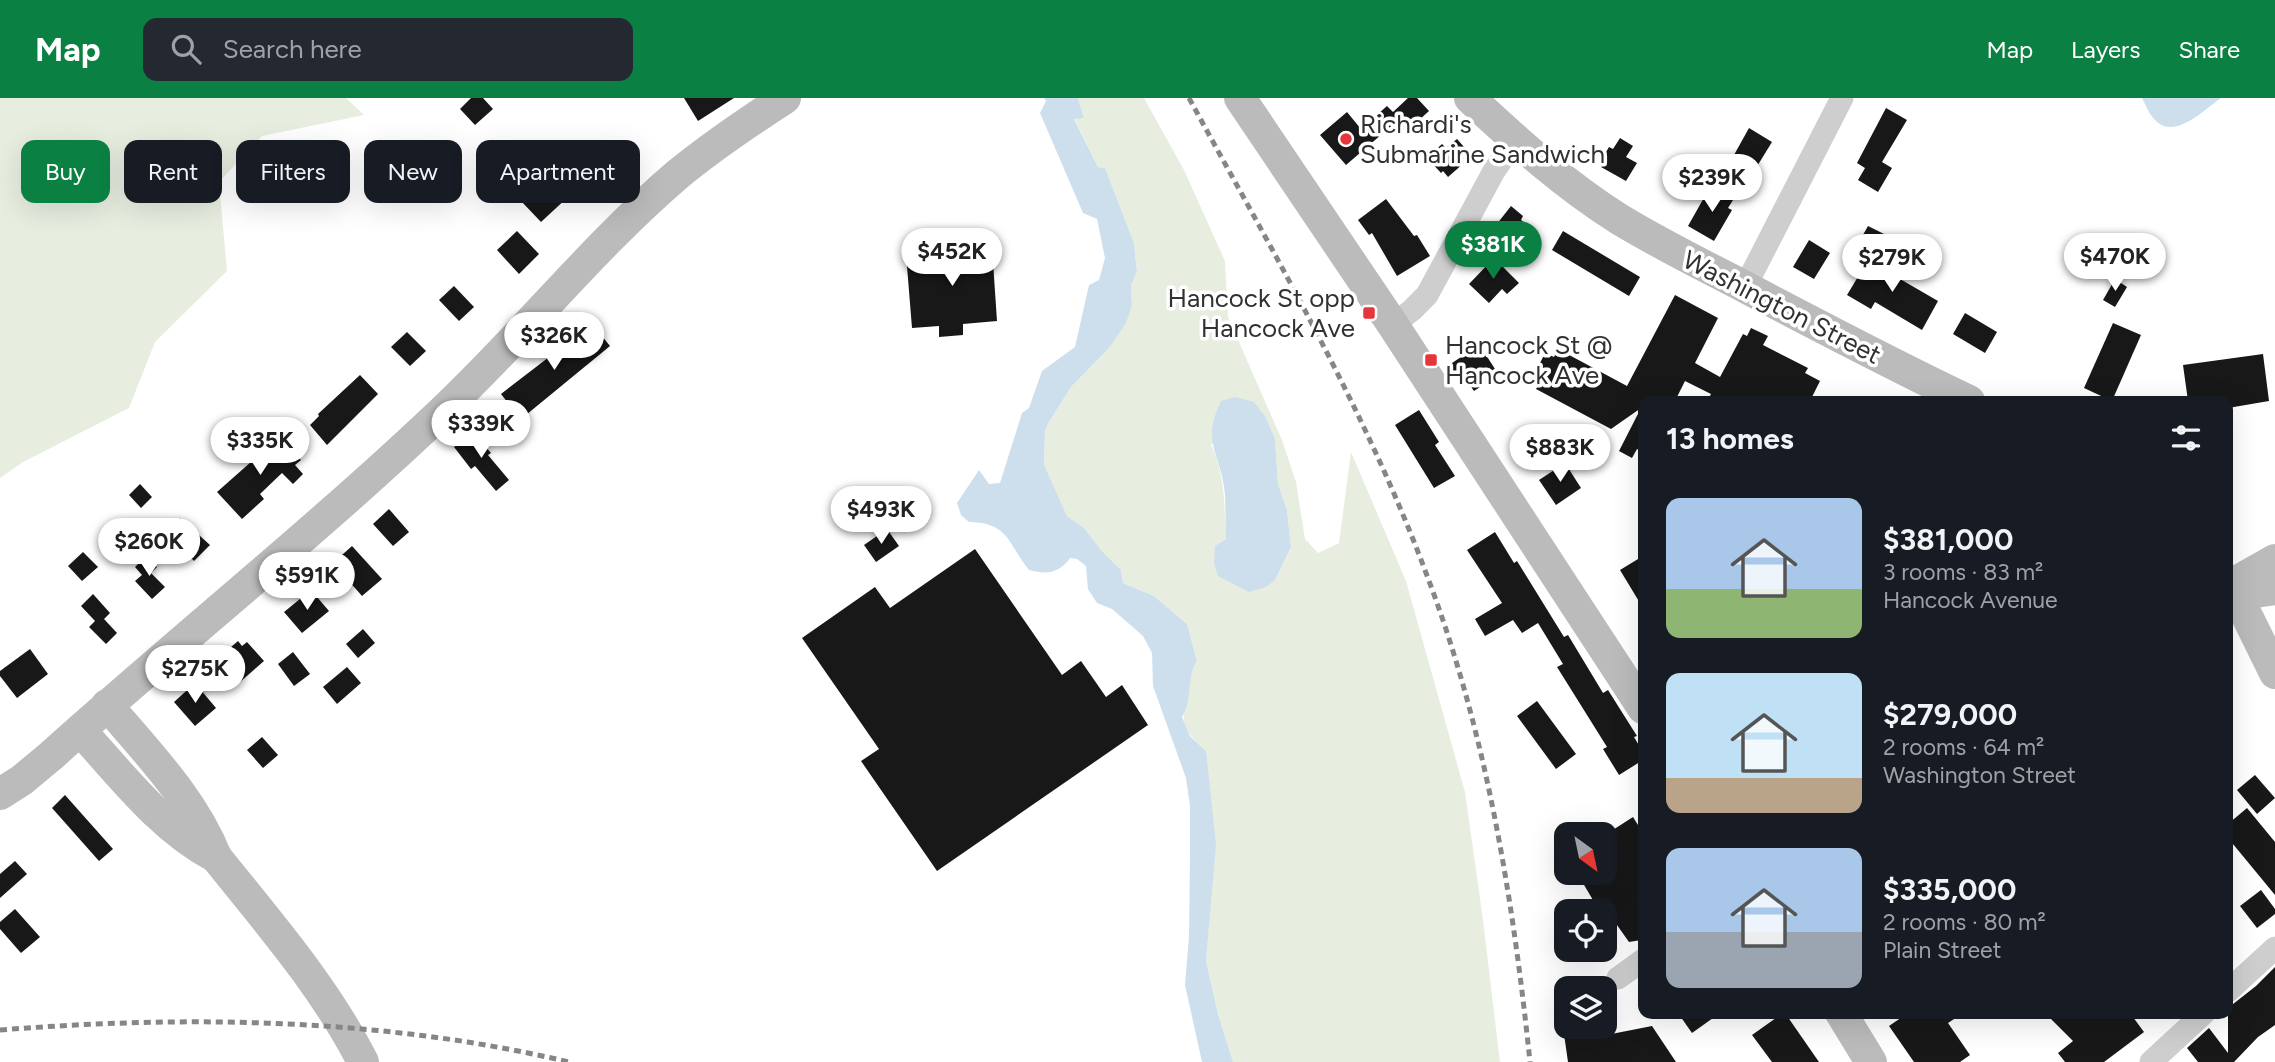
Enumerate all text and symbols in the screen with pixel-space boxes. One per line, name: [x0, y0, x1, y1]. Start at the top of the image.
search box: [143, 18, 633, 81]
text: Map: [35, 30, 101, 69]
icon: search: [167, 30, 205, 68]
text: Search here: [223, 33, 362, 65]
text: Map: [1986, 35, 2033, 64]
text: Layers: [2071, 35, 2140, 64]
text: Share: [2178, 35, 2240, 64]
place label: Richardi's Submarine Sandwich: [1360, 108, 1605, 170]
marker: Richardi's Submarine Sandwich: [1338, 131, 1354, 147]
chip: Buy: [21, 140, 110, 203]
chip: Rent: [124, 140, 222, 203]
chip: Filters: [236, 140, 350, 203]
chip: New: [364, 140, 462, 203]
chip: Apartment: [476, 140, 640, 203]
pin: $239K: [1663, 155, 1761, 214]
text: $239K: [1678, 163, 1746, 191]
pin: $381K: [1444, 222, 1542, 281]
pin: $452K: [903, 228, 1001, 288]
text: $381K: [1461, 230, 1525, 258]
pin: $279K: [1843, 234, 1941, 294]
pin: $470K: [2066, 234, 2164, 293]
text: $452K: [917, 237, 987, 265]
text: $470K: [2080, 242, 2150, 270]
street label: Washington Street: [1678, 243, 1887, 371]
text: $279K: [1858, 243, 1926, 271]
place label: Hancock St opp Hancock Ave: [1167, 282, 1355, 344]
marker: Hancock St opp Hancock Ave: [1361, 305, 1377, 321]
pin: $326K: [505, 313, 603, 372]
text: $326K: [520, 321, 588, 349]
place label: Hancock St @ Hancock Ave: [1445, 329, 1612, 391]
marker: Hancock St @ Hancock Ave: [1423, 352, 1439, 368]
pin: $339K: [432, 400, 530, 460]
text: $339K: [448, 409, 514, 437]
pin: $335K: [211, 418, 309, 477]
icon: filters: [2167, 419, 2205, 457]
text: 13 homes: [1666, 420, 1794, 457]
pin: $883K: [1511, 424, 1609, 484]
text: $335K: [227, 426, 294, 454]
text: $883K: [1525, 433, 1595, 461]
pin: $493K: [832, 486, 930, 546]
text: $493K: [847, 495, 915, 523]
pin: $260K: [100, 518, 198, 578]
text: $381,000: [1883, 521, 2013, 558]
icon: home: [1722, 526, 1806, 610]
text: $260K: [114, 527, 184, 555]
pin: $591K: [258, 552, 356, 612]
text: 3 rooms · 83 m²: [1883, 558, 2043, 586]
text: $591K: [275, 561, 339, 589]
text: Hancock Avenue: [1883, 586, 2058, 614]
pin: $275K: [146, 646, 244, 705]
text: $275K: [161, 654, 229, 682]
text: $279,000: [1883, 696, 2017, 733]
icon: home: [1722, 701, 1806, 785]
text: 2 rooms · 64 m²: [1883, 733, 2044, 761]
text: Washington Street: [1883, 761, 2076, 789]
north arrow: [1554, 822, 1617, 886]
map controls: [1554, 822, 1617, 1039]
text: $335,000: [1883, 871, 2016, 908]
icon: home: [1722, 876, 1806, 960]
button: locate: [1554, 899, 1617, 962]
text: 2 rooms · 80 m²: [1883, 908, 2046, 936]
text: Plain Street: [1883, 936, 2001, 964]
button: layers: [1554, 976, 1617, 1039]

